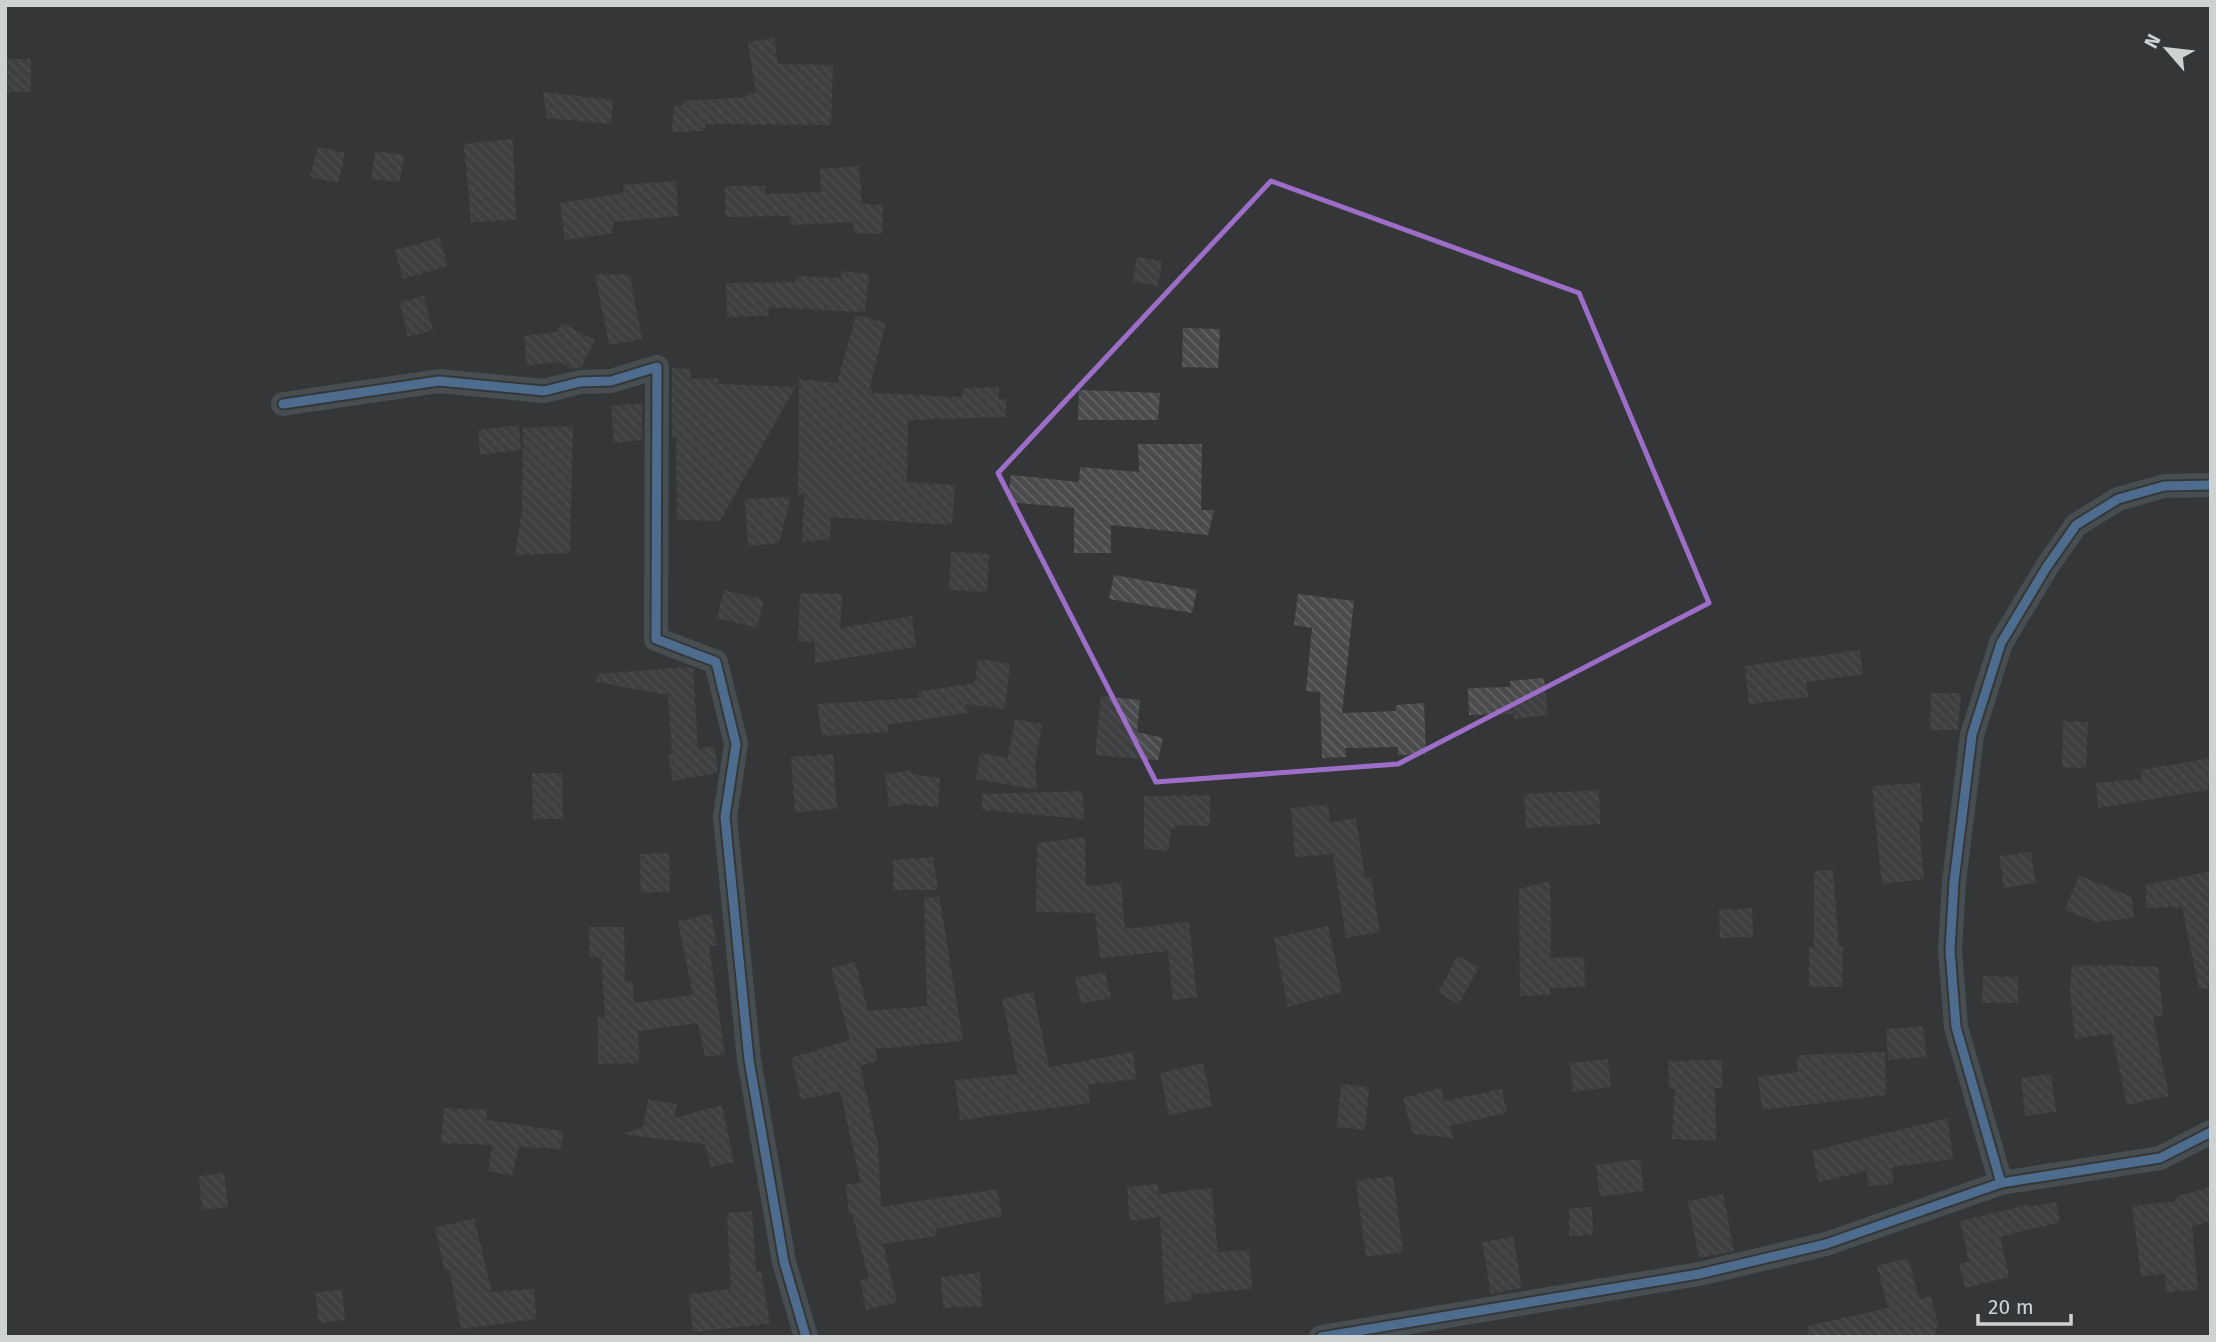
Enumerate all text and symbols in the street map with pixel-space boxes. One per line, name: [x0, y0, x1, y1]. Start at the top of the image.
north arrow: [2132, 14, 2202, 84]
text: N: [2139, 30, 2166, 52]
scale bar: [1978, 1282, 2071, 1326]
text: 20 m: [1988, 1294, 2034, 1320]

